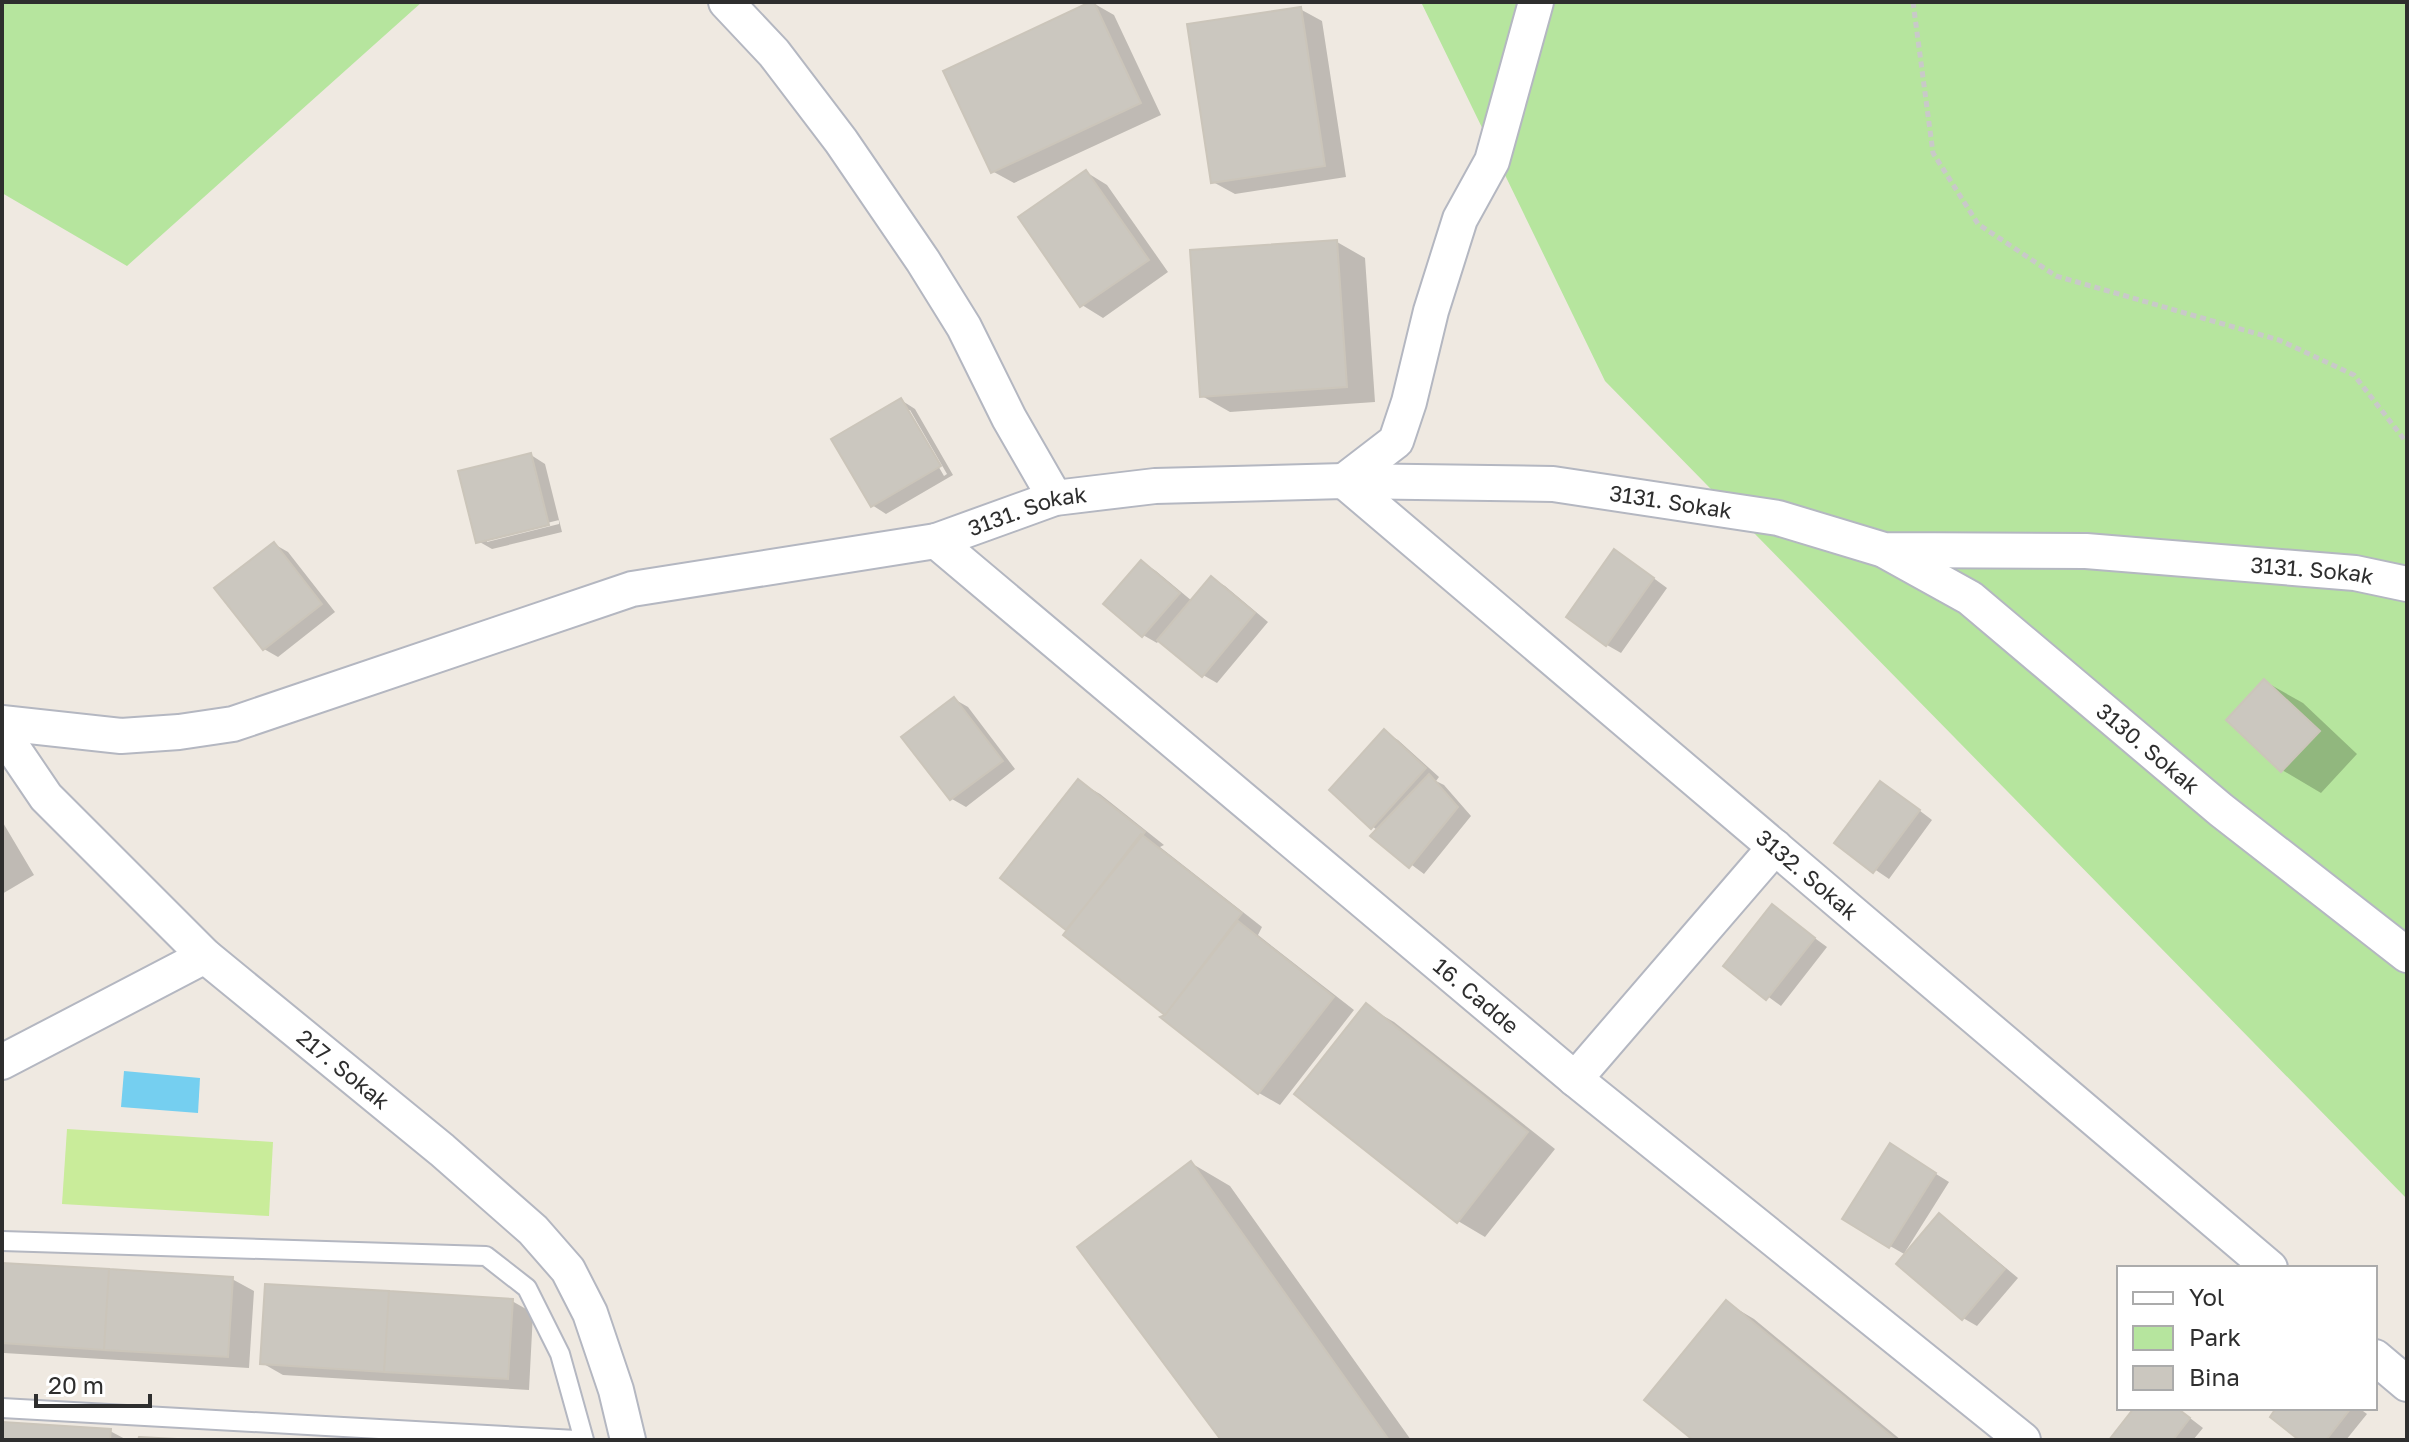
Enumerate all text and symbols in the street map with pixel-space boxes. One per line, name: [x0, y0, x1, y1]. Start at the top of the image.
street label: 3131. Sokak: [1608, 479, 1734, 524]
street label: 3131. Sokak: [964, 480, 1088, 541]
street label: 3131. Sokak: [2250, 551, 2376, 590]
street label: 3130. Sokak: [2091, 697, 2205, 799]
street label: 3132. Sokak: [1751, 823, 1864, 925]
street label: 16. Cadde: [1428, 952, 1525, 1039]
street label: 217. Sokak: [292, 1023, 395, 1115]
legend: [2117, 1266, 2377, 1410]
text: Yol: [2189, 1282, 2225, 1311]
text: Park: [2189, 1322, 2241, 1351]
scale bar: [36, 1358, 150, 1408]
text: Bina: [2189, 1362, 2240, 1391]
text: 20 m: [48, 1370, 104, 1399]

